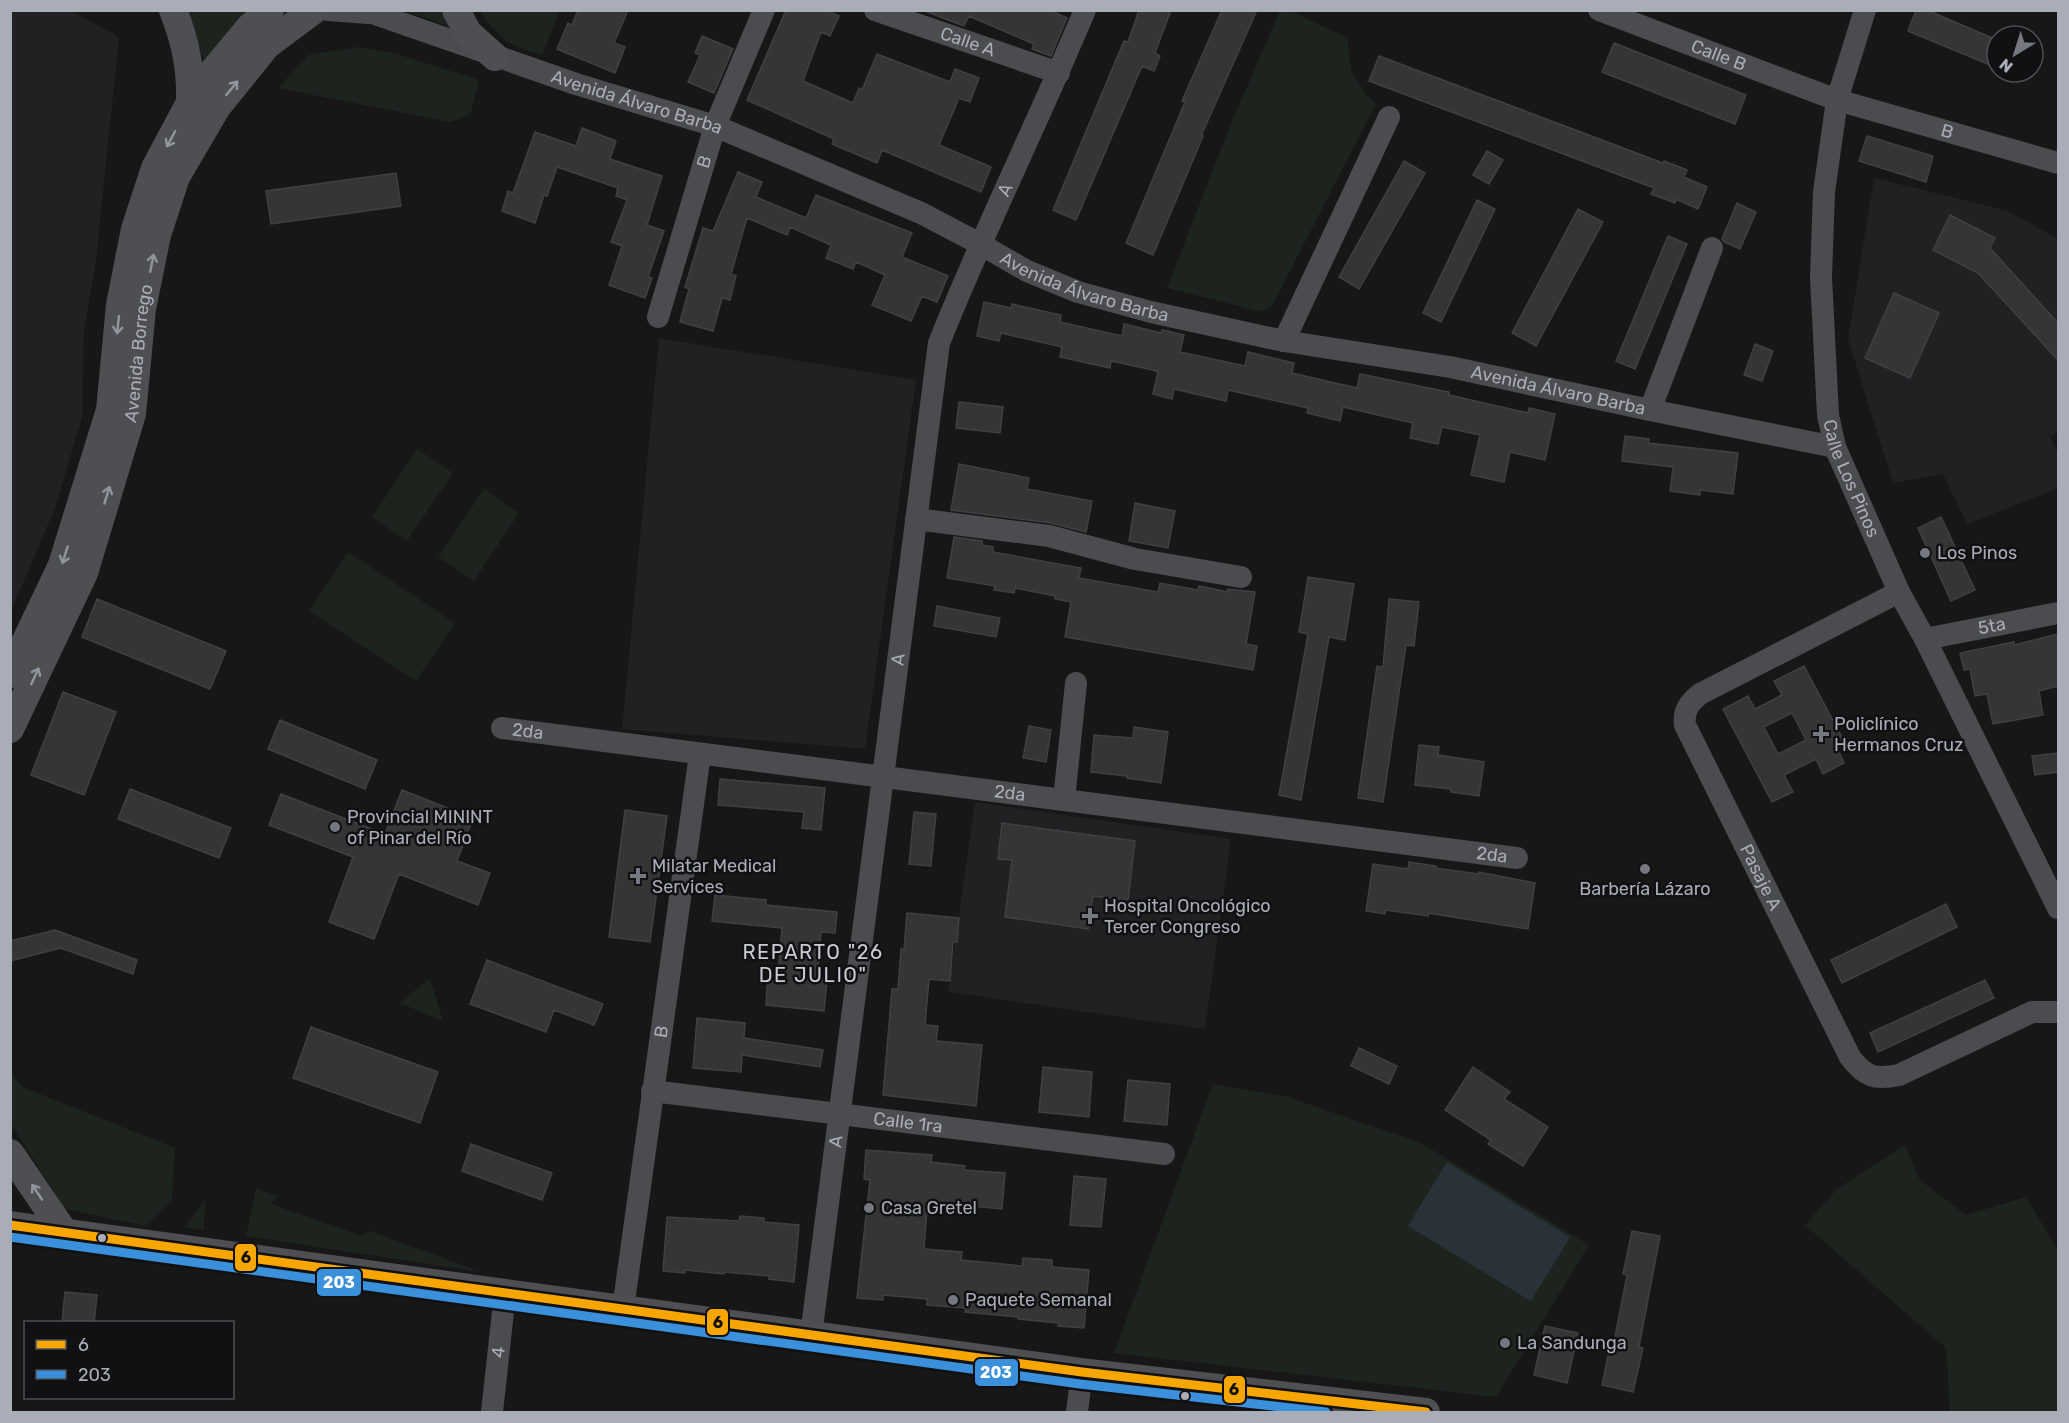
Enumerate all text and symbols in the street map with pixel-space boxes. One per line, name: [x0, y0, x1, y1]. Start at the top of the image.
street label: Calle A: [937, 22, 998, 61]
north arrow: [1985, 24, 2045, 84]
street label: Calle B: [1688, 35, 1749, 76]
text: N: [1996, 54, 2016, 76]
street label: Avenida Álvaro Barba: [548, 65, 726, 139]
one-way arrow: [225, 81, 239, 96]
street label: B: [1938, 119, 1956, 144]
one-way arrow: [165, 129, 176, 147]
street label: B: [692, 153, 717, 171]
street label: A: [993, 180, 1018, 200]
street label: Avenida Álvaro Barba: [996, 247, 1171, 327]
one-way arrow: [147, 254, 158, 273]
street label: Avenida Borrego: [119, 282, 158, 425]
one-way arrow: [112, 315, 123, 334]
street label: Avenida Álvaro Barba: [1469, 361, 1648, 420]
street label: Calle Los Pinos: [1818, 417, 1884, 541]
one-way arrow: [102, 486, 113, 505]
place label: Los Pinos: [1937, 542, 2017, 564]
one-way arrow: [59, 545, 70, 564]
marker: Los Pinos: [1918, 546, 1932, 560]
street label: 5ta: [1976, 613, 2007, 639]
street label: A: [886, 652, 910, 667]
one-way arrow: [30, 667, 42, 685]
place label: Policlínico Hermanos Cruz: [1834, 713, 1963, 756]
street label: 2da: [511, 718, 545, 744]
marker: Policlínico Hermanos Cruz: [1812, 725, 1830, 743]
street label: 2da: [993, 780, 1027, 806]
place label: Provincial MININT of Pinar del Río: [347, 806, 493, 849]
marker: Provincial MININT of Pinar del Río: [328, 820, 342, 834]
street label: Pasaje A: [1735, 840, 1786, 914]
street label: 2da: [1475, 842, 1509, 868]
place label: Milatar Medical Services: [652, 855, 776, 898]
marker: Barbería Lázaro: [1638, 862, 1652, 876]
marker: Milatar Medical Services: [629, 867, 647, 885]
place label: Barbería Lázaro: [1579, 878, 1711, 900]
place label: Hospital Oncológico Tercer Congreso: [1104, 895, 1271, 938]
marker: Hospital Oncológico Tercer Congreso: [1081, 907, 1099, 925]
district label: REPARTO "26 DE JULIO": [742, 940, 884, 987]
street label: B: [650, 1024, 673, 1039]
street label: Calle 1ra: [872, 1107, 944, 1138]
street label: A: [824, 1134, 848, 1149]
one-way arrow: [31, 1185, 43, 1201]
place label: Casa Gretel: [881, 1197, 977, 1219]
marker: Casa Gretel: [862, 1201, 876, 1215]
unlabelled marker: [96, 1232, 108, 1244]
line badge: 6: [234, 1243, 257, 1272]
text: 6: [241, 1248, 251, 1267]
line badge: 203: [316, 1268, 362, 1297]
text: 203: [323, 1273, 355, 1292]
place label: Paquete Semanal: [965, 1289, 1112, 1311]
marker: Paquete Semanal: [946, 1293, 960, 1307]
line badge: 6: [706, 1308, 729, 1336]
text: 6: [713, 1313, 723, 1332]
legend: [24, 1321, 234, 1399]
place label: La Sandunga: [1517, 1332, 1627, 1354]
text: 6: [78, 1334, 89, 1356]
marker: La Sandunga: [1498, 1336, 1512, 1350]
street label: 4: [487, 1346, 510, 1359]
line badge: 203: [974, 1358, 1019, 1387]
text: 203: [980, 1363, 1012, 1382]
text: 203: [78, 1364, 111, 1386]
line badge: 6: [1223, 1375, 1246, 1404]
text: 6: [1229, 1380, 1239, 1399]
unlabelled marker: [1179, 1390, 1191, 1402]

